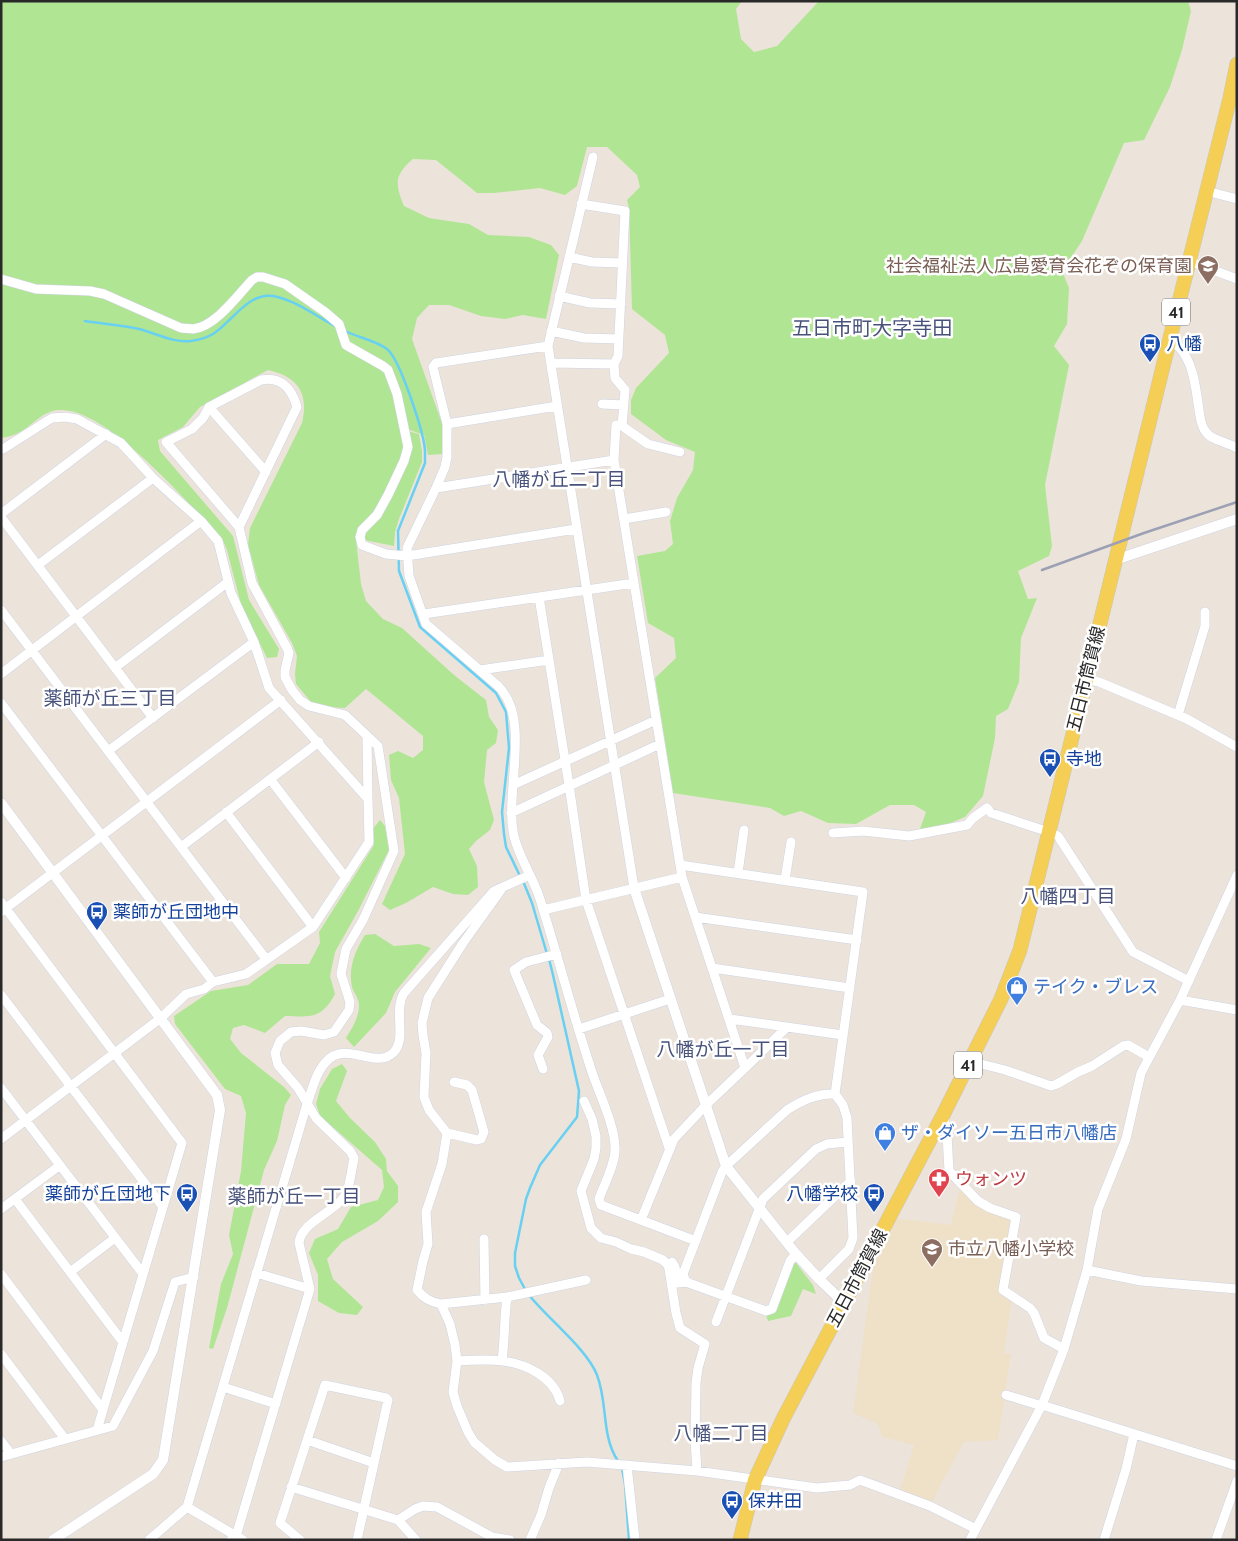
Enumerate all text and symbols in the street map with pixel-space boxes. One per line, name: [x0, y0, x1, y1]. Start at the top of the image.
school or university icon: 社会福祉法人広島愛育会花ぞの保育園: [1196, 254, 1220, 285]
place label: 社会福祉法人広島愛育会花ぞの保育園: [886, 255, 1192, 277]
road number: 41: [1162, 298, 1190, 326]
district label: 五日市町大字寺田: [792, 316, 952, 340]
bus stop icon: 八幡: [1138, 332, 1162, 363]
place label: 八幡: [1166, 333, 1202, 355]
district label: 八幡が丘二丁目: [492, 468, 626, 491]
street label: 五日市筒賀線: [1062, 624, 1110, 734]
district label: 薬師が丘三丁目: [43, 687, 177, 710]
bus stop icon: 寺地: [1038, 747, 1062, 778]
place label: 寺地: [1066, 748, 1102, 770]
district label: 八幡四丁目: [1020, 885, 1116, 908]
bus stop icon: 薬師が丘団地中: [85, 900, 109, 931]
place label: 薬師が丘団地中: [113, 901, 239, 923]
shop icon: テイク・ブレス: [1005, 975, 1029, 1006]
place label: テイク・ブレス: [1033, 976, 1158, 998]
district label: 八幡が丘一丁目: [656, 1038, 790, 1061]
road number: 41: [954, 1052, 982, 1078]
shop icon: ザ・ダイソー五日市八幡店: [873, 1121, 897, 1152]
place label: ザ・ダイソー五日市八幡店: [901, 1122, 1117, 1144]
pharmacy icon: ウォンツ: [927, 1167, 951, 1198]
place label: ウォンツ: [955, 1168, 1027, 1190]
bus stop icon: 薬師が丘団地下: [175, 1182, 199, 1213]
bus stop icon: 八幡学校: [862, 1182, 886, 1213]
place label: 薬師が丘団地下: [45, 1183, 171, 1205]
place label: 八幡学校: [786, 1183, 858, 1205]
district label: 薬師が丘一丁目: [227, 1185, 361, 1208]
street label: 五日市筒賀線: [822, 1225, 892, 1331]
school or university icon: 市立八幡小学校: [920, 1237, 944, 1268]
place label: 市立八幡小学校: [948, 1238, 1074, 1260]
district label: 八幡二丁目: [673, 1422, 769, 1445]
bus stop icon: 保井田: [720, 1489, 744, 1520]
place label: 保井田: [748, 1490, 802, 1512]

